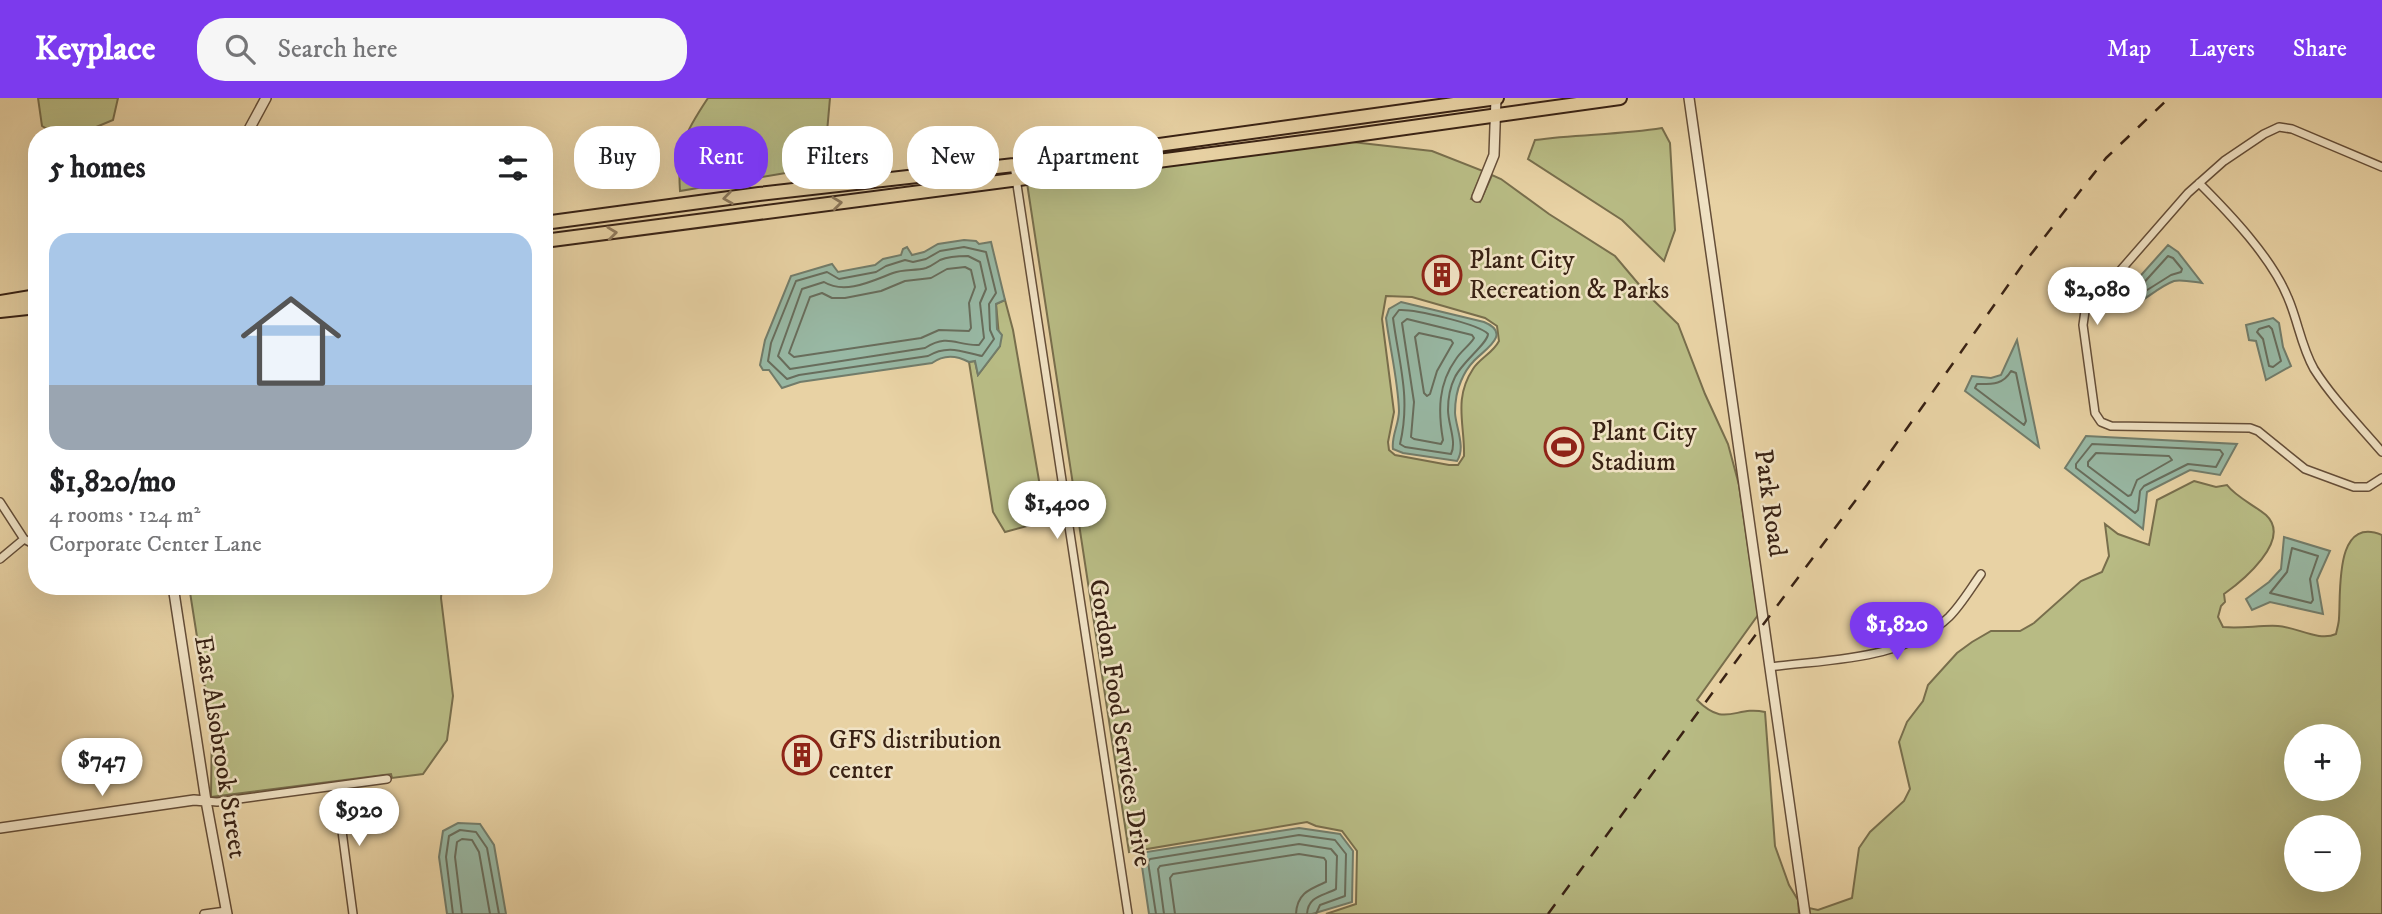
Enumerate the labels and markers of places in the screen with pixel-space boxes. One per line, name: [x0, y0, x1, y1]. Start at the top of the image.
place label: Plant City Recreation & Parks: [1469, 244, 1669, 307]
building icon: Plant City Recreation & Parks: [1421, 254, 1463, 296]
pin: $2,080: [2040, 268, 2154, 327]
place label: Plant City Stadium: [1591, 416, 1697, 479]
sports icon: Plant City Stadium: [1543, 426, 1585, 468]
pin: $1,400: [1000, 482, 1114, 541]
pin: $1,820: [1840, 602, 1954, 662]
place label: GFS distribution center: [829, 724, 1002, 787]
building icon: GFS distribution center: [781, 734, 823, 776]
pin: $747: [61, 738, 143, 798]
pin: $920: [318, 788, 400, 848]

